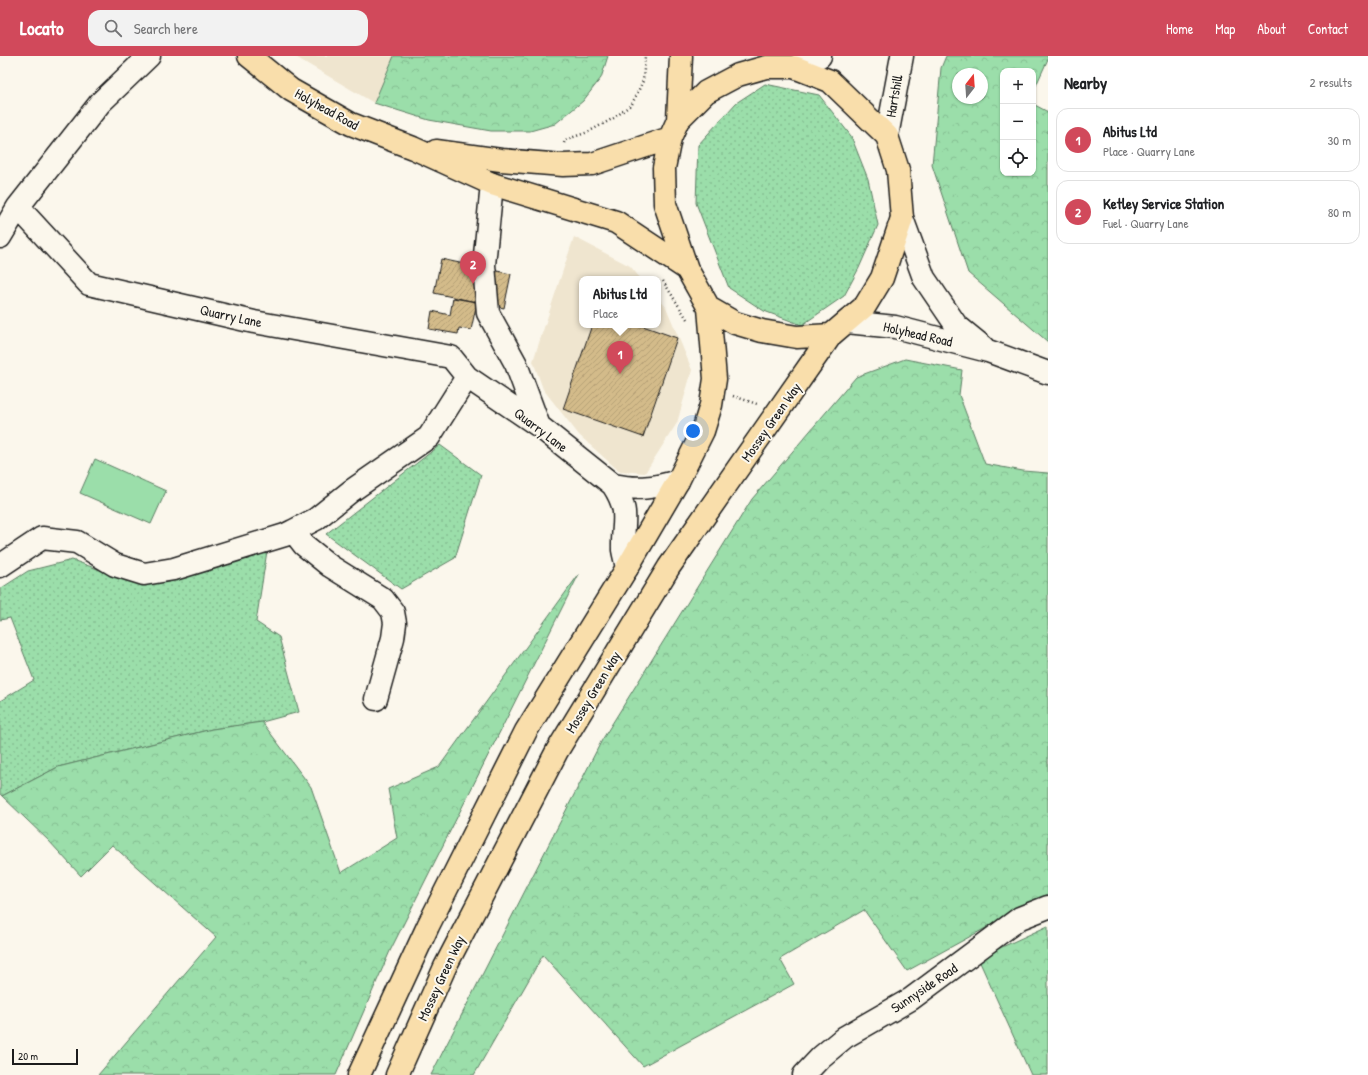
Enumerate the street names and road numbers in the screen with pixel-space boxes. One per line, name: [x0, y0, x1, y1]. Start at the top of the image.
street label: Hartshill: [880, 72, 907, 119]
street label: Holyhead Road: [291, 83, 363, 135]
street label: Quarry Lane: [198, 300, 264, 332]
street label: Holyhead Road: [881, 316, 955, 352]
street label: Mossey Green Way: [736, 378, 806, 466]
street label: Quarry Lane: [510, 403, 572, 457]
street label: Mossey Green Way: [561, 647, 625, 737]
street label: Mossey Green Way: [412, 932, 470, 1024]
street label: Sunnyside Road: [887, 958, 962, 1018]

